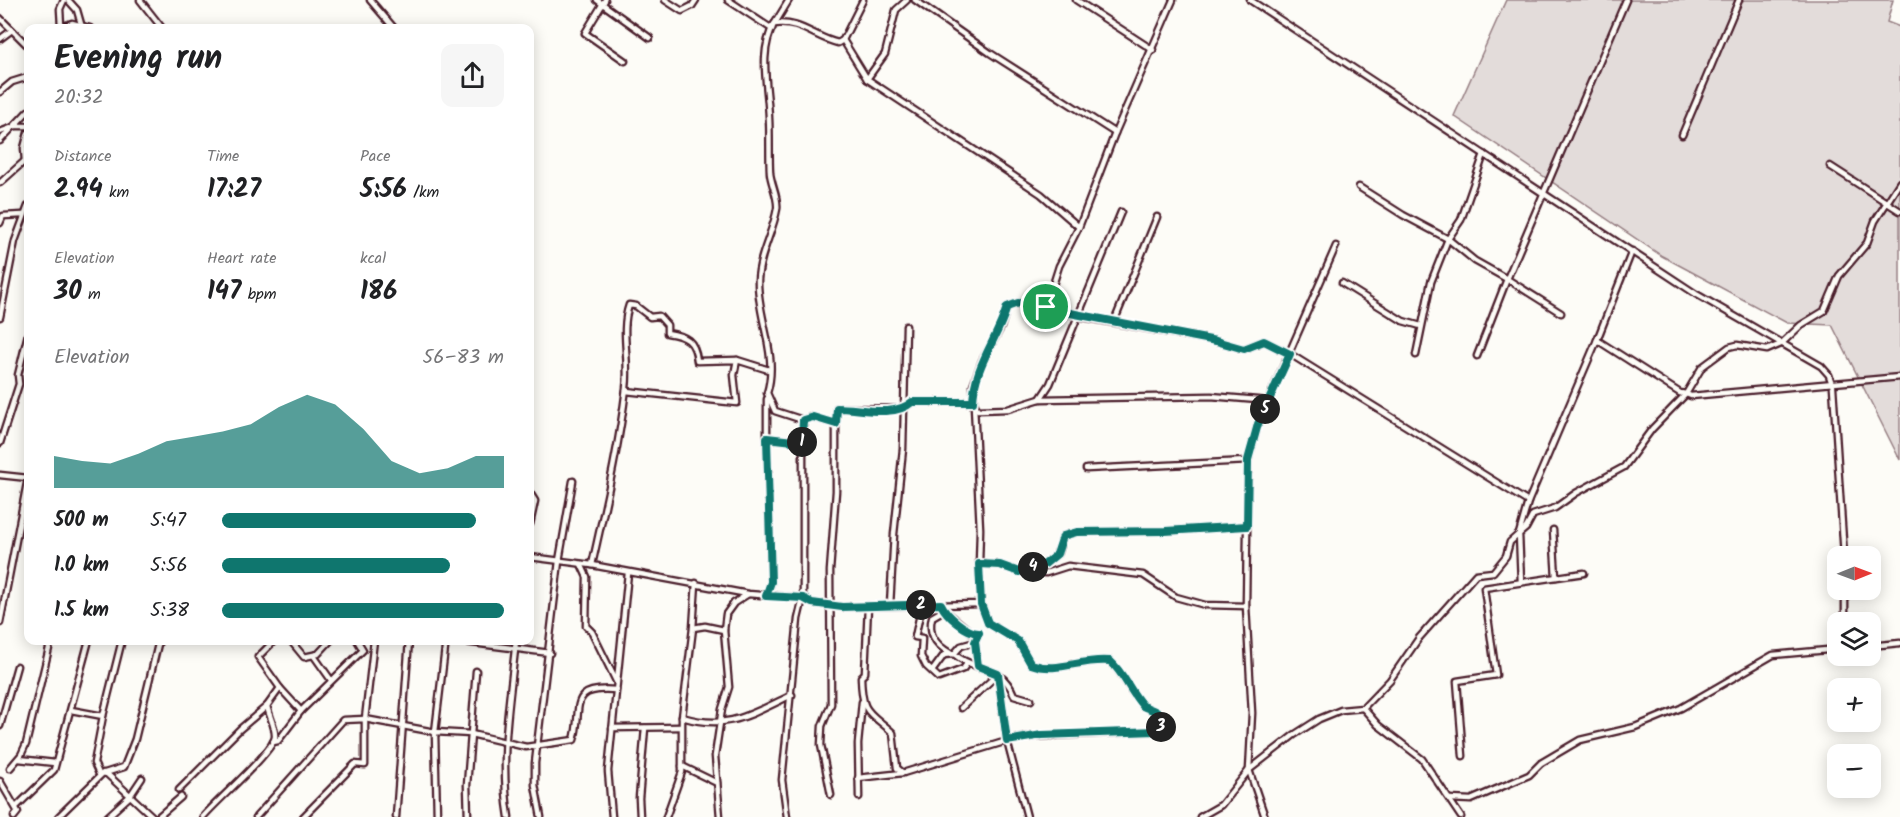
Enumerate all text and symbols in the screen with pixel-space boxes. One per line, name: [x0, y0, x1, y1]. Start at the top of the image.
text: Evening run: [54, 33, 222, 86]
button: share: [441, 44, 504, 107]
text: 20:32: [54, 82, 104, 114]
text: Distance: [54, 144, 112, 169]
text: Time: [207, 144, 239, 169]
text: Pace: [360, 144, 391, 169]
text: 2.94: [54, 169, 103, 211]
text: 17:27: [207, 169, 261, 211]
text: 5:56: [360, 169, 407, 211]
text: km: [103, 180, 129, 205]
text: /km: [407, 180, 439, 205]
text: Elevation: [54, 246, 115, 271]
text: Heart rate: [207, 246, 277, 271]
text: kcal: [360, 246, 386, 271]
text: 30: [54, 271, 82, 313]
text: 147: [207, 271, 241, 313]
text: 186: [360, 271, 397, 313]
pin: [1020, 281, 1071, 332]
text: m: [82, 282, 101, 307]
text: bpm: [241, 282, 277, 307]
icon: arrive: [1029, 290, 1062, 323]
text: Elevation: [54, 342, 130, 374]
text: 56–83 m: [423, 342, 504, 374]
pin: 5: [1250, 394, 1280, 424]
text: 5: [1261, 396, 1269, 421]
pin: 1: [787, 427, 817, 457]
text: 1: [800, 429, 804, 454]
text: 500 m: [54, 505, 109, 537]
text: 5:47: [150, 505, 186, 537]
north arrow: [1827, 546, 1881, 600]
map controls: [1827, 546, 1881, 798]
text: 1.0 km: [54, 550, 109, 582]
text: 5:56: [150, 550, 188, 582]
pin: 4: [1018, 552, 1048, 582]
text: 4: [1029, 554, 1037, 579]
pin: 2: [906, 590, 936, 620]
text: 2: [916, 592, 926, 617]
text: 1.5 km: [54, 595, 109, 627]
text: 5:38: [150, 595, 189, 627]
button: layers: [1827, 612, 1881, 666]
button: +: [1827, 678, 1881, 732]
pin: 3: [1146, 712, 1176, 742]
text: 3: [1157, 714, 1165, 739]
button: −: [1827, 744, 1881, 798]

